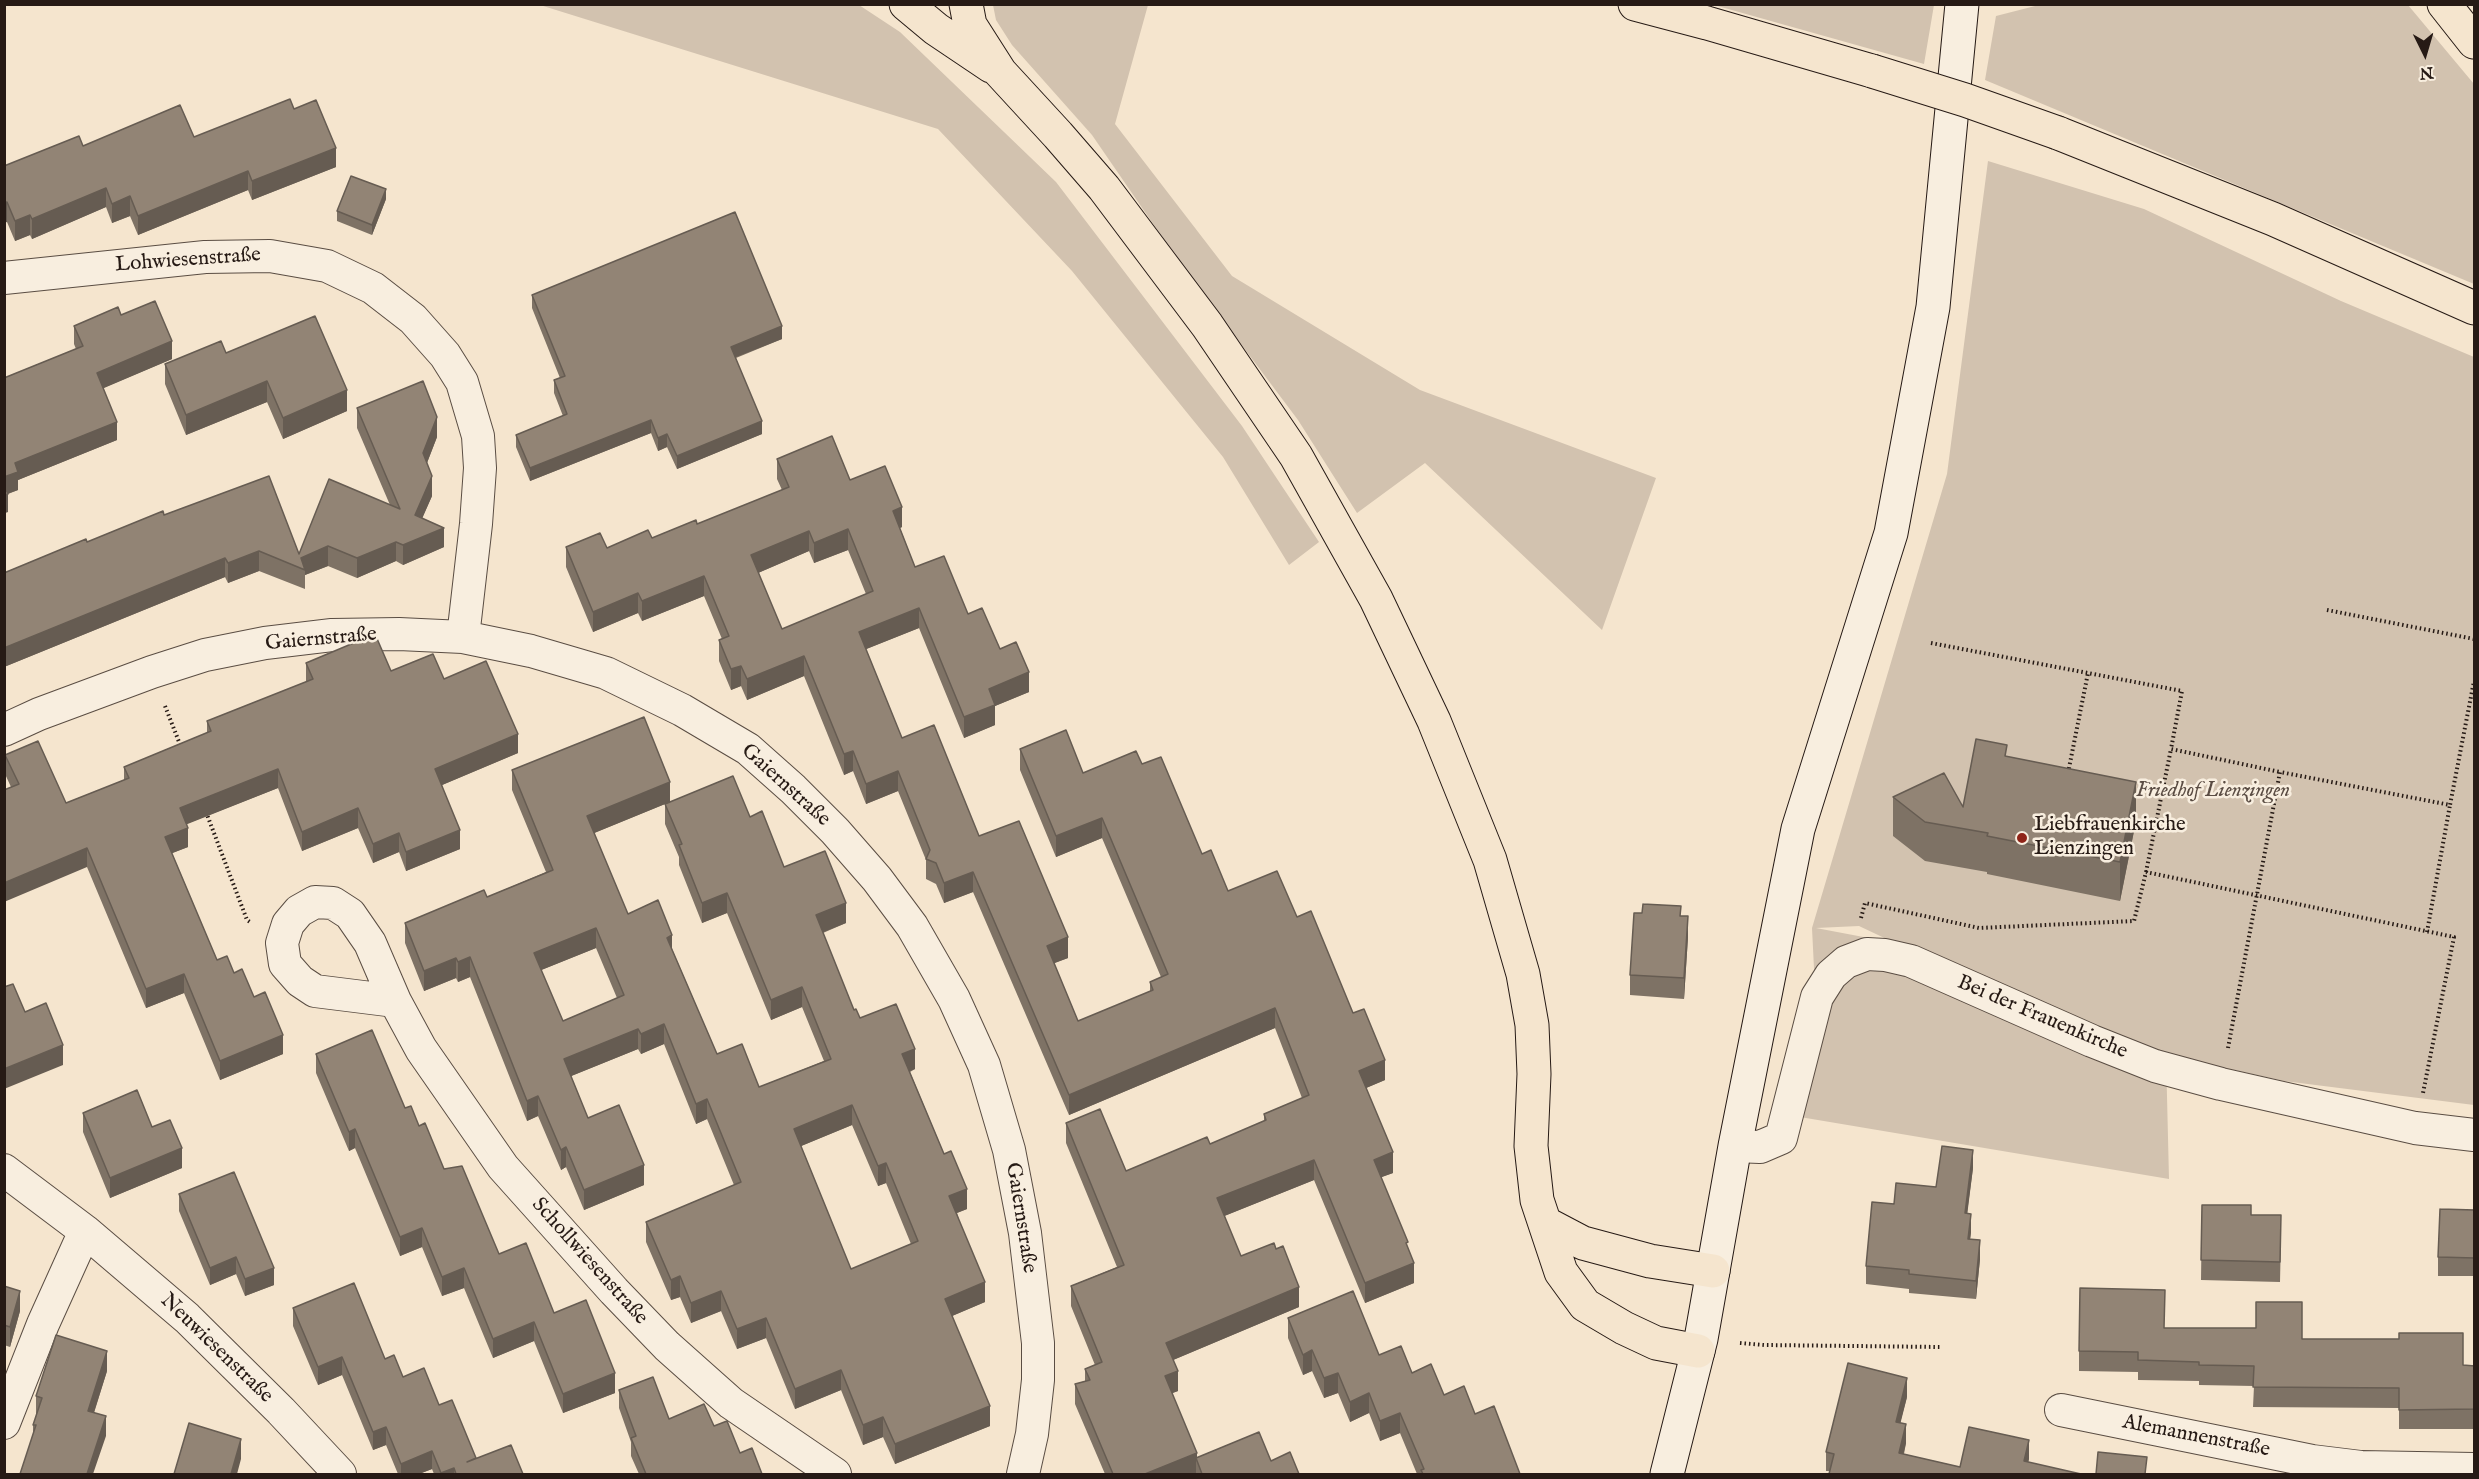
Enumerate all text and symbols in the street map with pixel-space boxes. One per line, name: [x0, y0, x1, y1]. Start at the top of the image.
north arrow: [2395, 24, 2455, 84]
text: N: [2419, 61, 2434, 82]
street label: Lohwiesenstraße: [114, 243, 262, 279]
street label: Gaiernstraße: [264, 623, 378, 657]
street label: Gaiernstraße: [735, 739, 835, 833]
park label: Friedhof Lienzingen: [2136, 779, 2290, 805]
place label: Liebfrauenkirche Lienzingen: [2034, 813, 2186, 863]
marker: Liebfrauenkirche Lienzingen: [2015, 831, 2029, 845]
street label: Bei der Frauenkirche: [1953, 971, 2131, 1065]
street label: Gaiernstraße: [999, 1161, 1041, 1275]
street label: Schollwiesenstraße: [525, 1193, 653, 1331]
street label: Neuwiesenstraße: [154, 1289, 278, 1409]
street label: Alemannenstraße: [2120, 1410, 2272, 1464]

